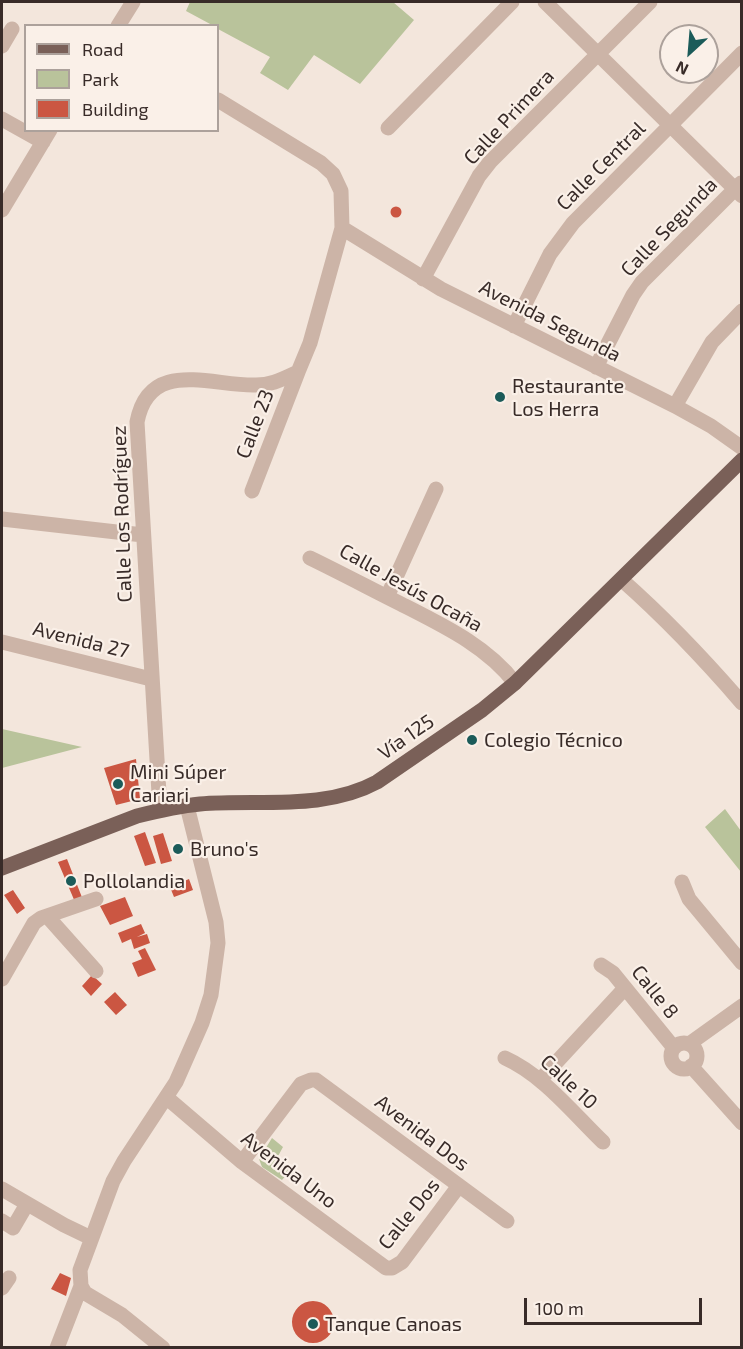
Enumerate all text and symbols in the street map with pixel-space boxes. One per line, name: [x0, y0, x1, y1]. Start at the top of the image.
legend: [24, 24, 219, 132]
north arrow: [659, 24, 719, 84]
text: Road: [82, 38, 123, 60]
text: N: [672, 58, 691, 80]
street label: Calle Primera: [459, 64, 559, 170]
text: Park: [82, 68, 119, 90]
text: Building: [82, 98, 149, 120]
street label: Calle Central: [552, 117, 650, 215]
street label: Calle Segunda: [616, 173, 722, 281]
street label: Avenida Segunda: [475, 275, 625, 367]
place label: Restaurante Los Herra: [512, 374, 624, 421]
street label: Calle 23: [231, 386, 279, 462]
marker: Restaurante Los Herra: [493, 390, 507, 404]
street label: Calle Los Rodríguez: [107, 425, 137, 603]
street label: Calle Jesús Ocaña: [335, 539, 487, 637]
street label: Avenida 27: [30, 616, 132, 664]
street label: Vía 125: [374, 709, 438, 765]
place label: Colegio Técnico: [484, 728, 623, 752]
marker: Colegio Técnico: [465, 733, 479, 747]
place label: Mini Súper Cariari: [130, 760, 227, 807]
marker: Mini Súper Cariari: [111, 777, 125, 791]
place label: Bruno's: [190, 837, 259, 861]
marker: Bruno's: [171, 842, 185, 856]
place label: Pollolandia: [83, 869, 185, 893]
marker: Pollolandia: [64, 874, 78, 888]
street label: Calle 8: [626, 961, 684, 1023]
street label: Calle 10: [535, 1050, 603, 1114]
street label: Avenida Dos: [370, 1090, 474, 1176]
street label: Avenida Uno: [237, 1126, 341, 1214]
street label: Calle Dos: [373, 1174, 445, 1254]
scale bar: [527, 1286, 706, 1324]
text: 100 m: [535, 1297, 584, 1319]
place label: Tanque Canoas: [325, 1312, 462, 1336]
marker: Tanque Canoas: [306, 1317, 320, 1331]

